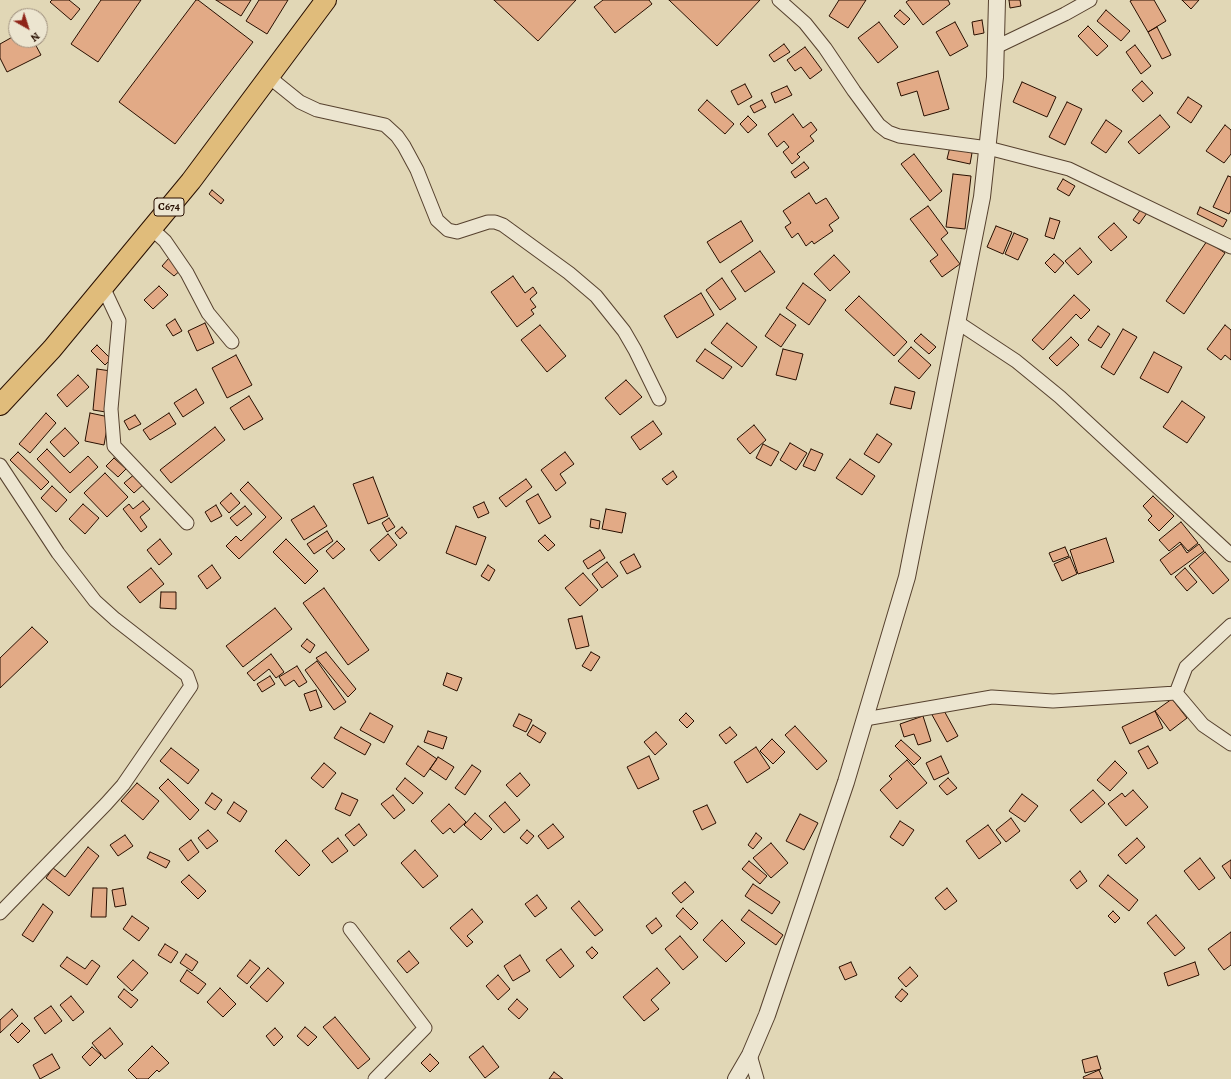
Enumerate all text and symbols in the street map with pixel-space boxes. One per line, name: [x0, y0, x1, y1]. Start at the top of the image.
north arrow: [8, 8, 48, 48]
text: N: [27, 29, 43, 45]
road number: C674: [154, 198, 184, 216]

